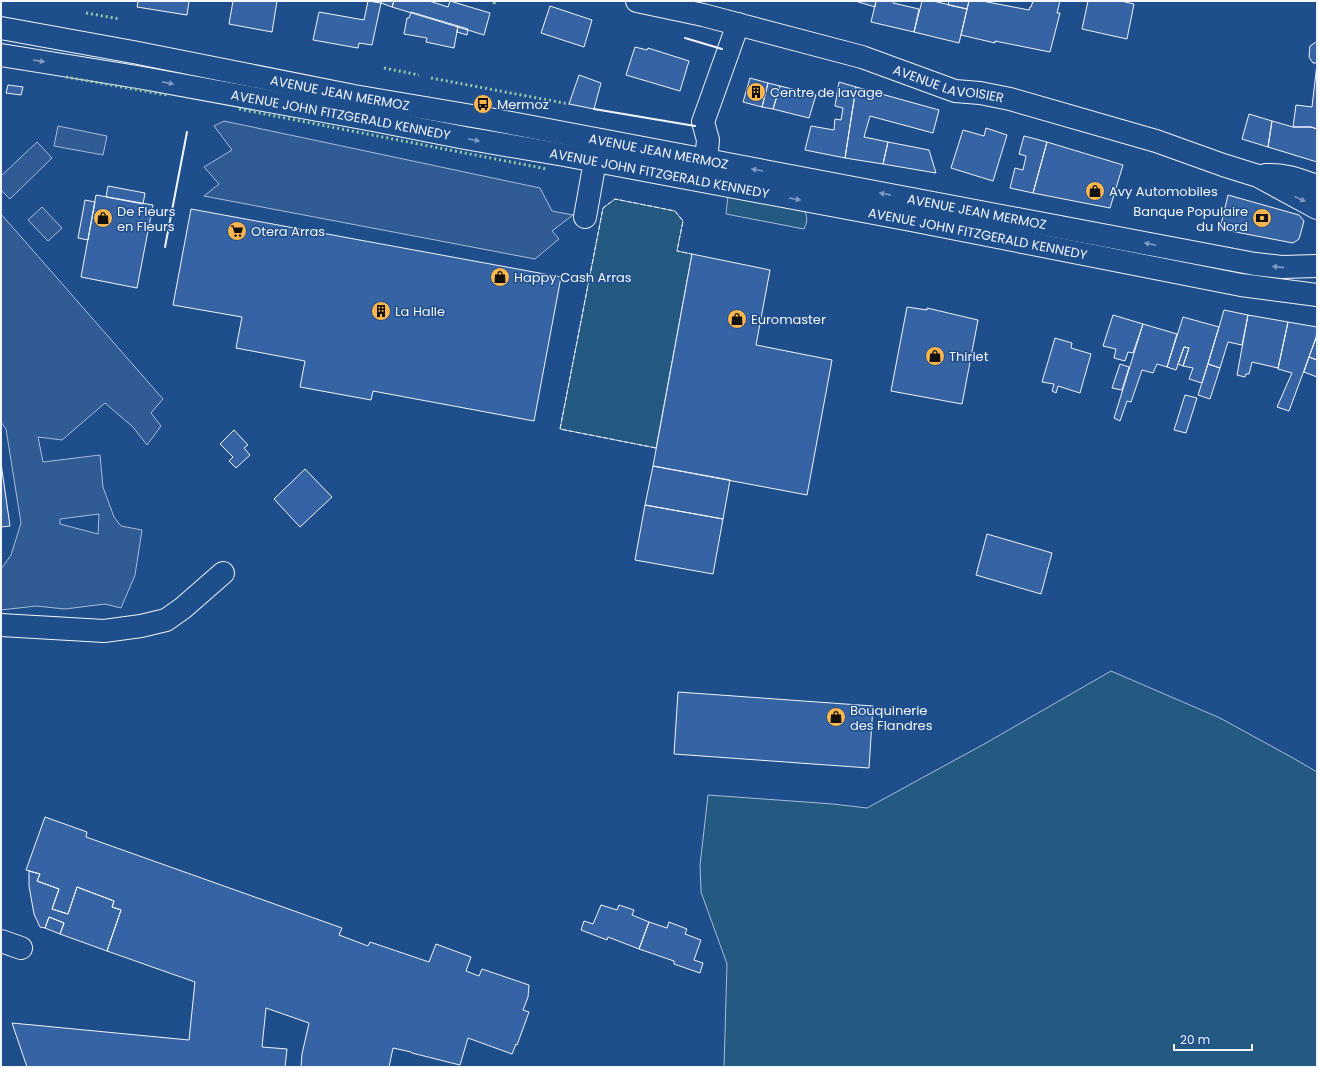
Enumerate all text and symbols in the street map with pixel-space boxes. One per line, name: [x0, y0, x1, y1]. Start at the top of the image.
one-way arrow: [33, 59, 45, 65]
street label: AVENUE LAVOISIER: [891, 60, 1006, 107]
street label: AVENUE JEAN MERMOZ: [269, 70, 411, 115]
one-way arrow: [161, 81, 174, 87]
building icon: Centre de lavage: [745, 81, 767, 103]
place label: Centre de lavage: [770, 83, 883, 102]
street label: AVENUE JOHN FITZGERALD KENNEDY: [230, 85, 453, 145]
bus stop icon: Mermoz: [472, 93, 494, 115]
place label: Mermoz: [497, 95, 549, 114]
street label: AVENUE JEAN MERMOZ: [587, 129, 730, 174]
one-way arrow: [468, 137, 480, 143]
street label: AVENUE JOHN FITZGERALD KENNEDY: [548, 143, 771, 203]
one-way arrow: [751, 167, 763, 173]
shop icon: Avy Automobiles: [1084, 180, 1106, 202]
place label: Avy Automobiles: [1109, 182, 1218, 201]
street label: AVENUE JEAN MERMOZ: [906, 189, 1048, 234]
one-way arrow: [879, 190, 891, 196]
one-way arrow: [1294, 195, 1306, 202]
one-way arrow: [789, 196, 801, 202]
place label: De Fleurs en Fleurs: [117, 202, 176, 236]
place label: Banque Populaire du Nord: [1133, 202, 1248, 236]
street label: AVENUE JOHN FITZGERALD KENNEDY: [867, 203, 1089, 264]
shop icon: De Fleurs en Fleurs: [92, 207, 114, 229]
bank icon: Banque Populaire du Nord: [1251, 207, 1273, 229]
supermarket icon: Otera Arras: [226, 220, 248, 242]
place label: Otera Arras: [251, 222, 325, 241]
one-way arrow: [1144, 241, 1156, 247]
one-way arrow: [1272, 263, 1284, 270]
shop icon: Happy Cash Arras: [489, 266, 511, 288]
place label: Happy Cash Arras: [514, 268, 632, 287]
building icon: La Halle: [370, 300, 392, 322]
place label: La Halle: [395, 302, 445, 321]
shop icon: Euromaster: [726, 308, 748, 330]
place label: Euromaster: [751, 310, 826, 329]
shop icon: Thiriet: [924, 345, 946, 367]
place label: Thiriet: [949, 347, 989, 366]
place label: Bouquinerie des Flandres: [850, 701, 933, 735]
shop icon: Bouquinerie des Flandres: [825, 706, 847, 728]
scale bar: [1174, 1026, 1252, 1052]
text: 20 m: [1180, 1031, 1210, 1048]

